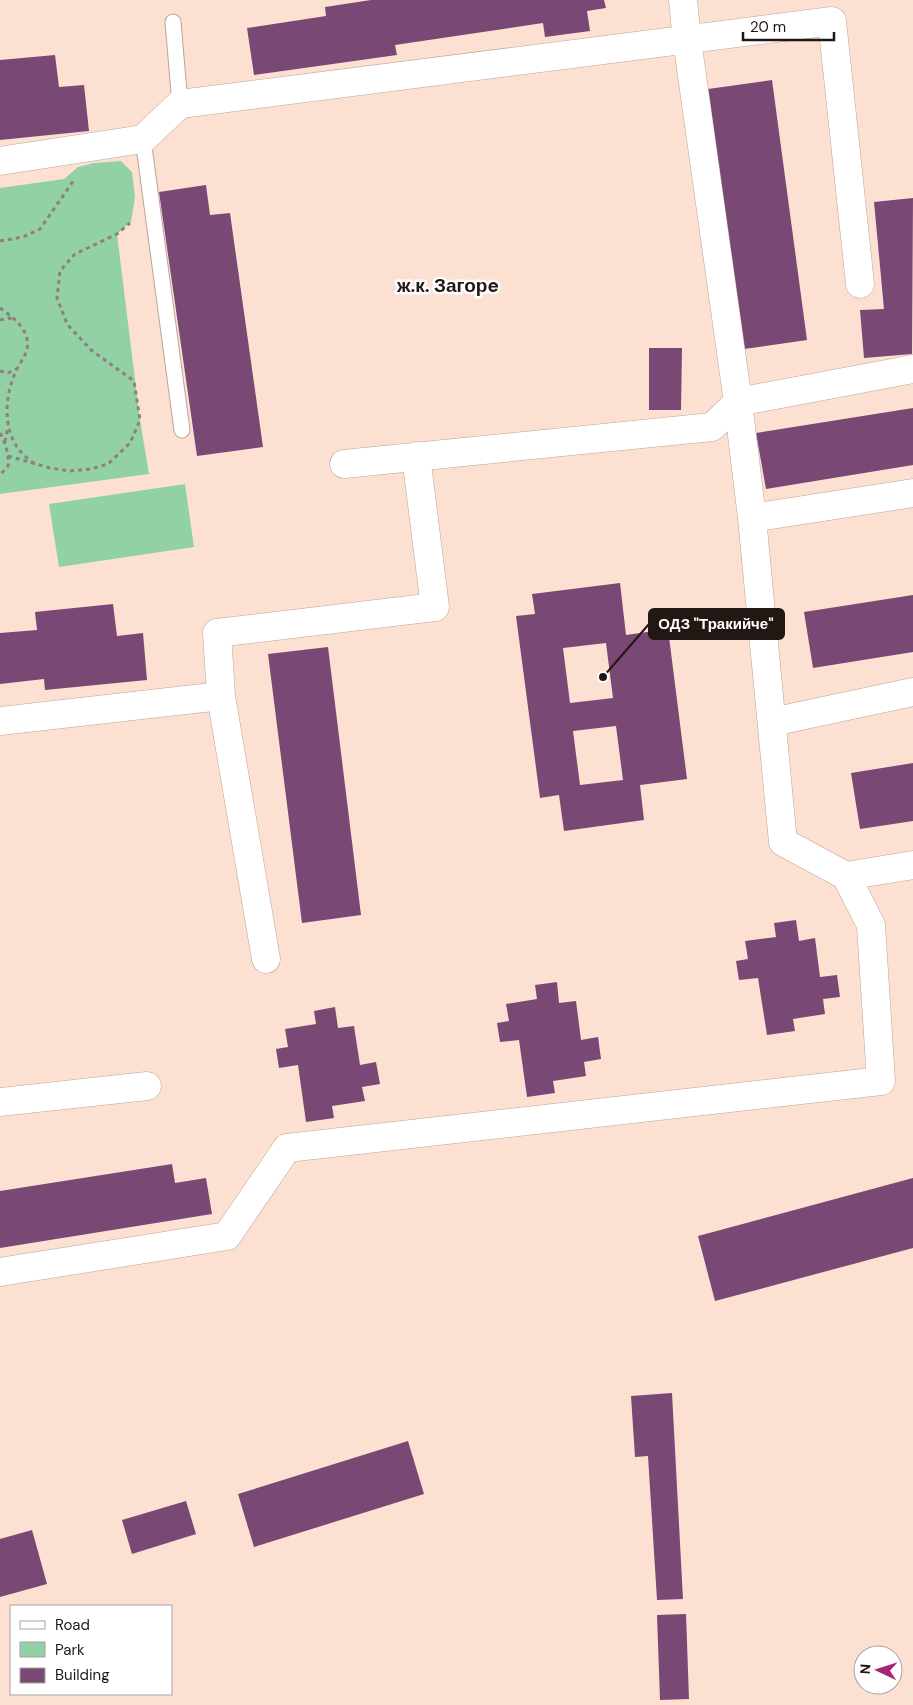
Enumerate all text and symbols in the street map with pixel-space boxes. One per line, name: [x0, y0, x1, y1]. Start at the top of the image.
scale bar: [743, 10, 834, 42]
text: 20 m: [750, 17, 786, 37]
district label: ж.к. Загорe: [396, 273, 499, 298]
callout: ОДЗ "Тракийче": [649, 609, 784, 639]
text: ОДЗ "Тракийче": [658, 614, 774, 634]
legend: [10, 1605, 172, 1695]
text: Road: [55, 1615, 90, 1635]
text: Park: [55, 1640, 85, 1660]
north arrow: [853, 1645, 903, 1695]
text: N: [856, 1663, 874, 1675]
text: Building: [55, 1665, 110, 1685]

